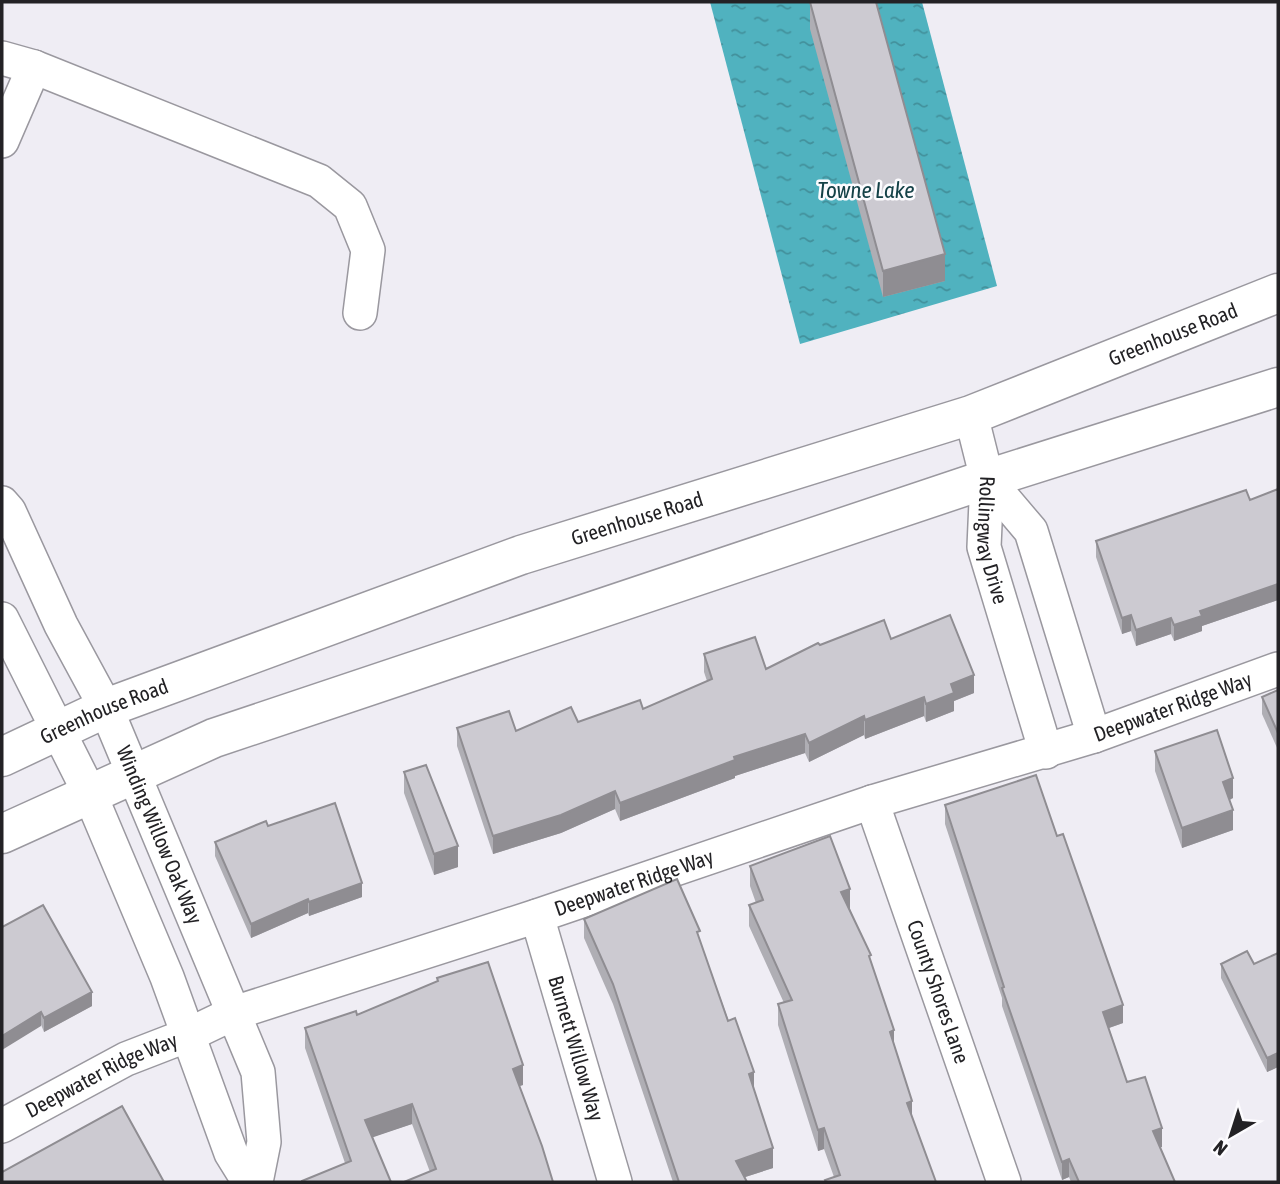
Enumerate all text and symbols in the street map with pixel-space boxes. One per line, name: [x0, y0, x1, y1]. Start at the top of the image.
water label: Towne Lake: [817, 177, 915, 203]
street label: Greenhouse Road: [1105, 297, 1241, 370]
street label: Rollingway Drive: [973, 476, 1014, 607]
street label: Greenhouse Road: [568, 486, 706, 550]
street label: Deepwater Ridge Way: [1090, 666, 1255, 746]
street label: Greenhouse Road: [36, 673, 171, 748]
street label: Winding Willow Oak Way: [112, 742, 208, 927]
street label: Deepwater Ridge Way: [551, 844, 717, 920]
street label: County Shores Lane: [903, 917, 975, 1066]
street label: Burnett Willow Way: [544, 973, 610, 1124]
street label: Deepwater Ridge Way: [21, 1027, 181, 1122]
north arrow: [1196, 1100, 1266, 1170]
text: N: [1209, 1136, 1232, 1160]

